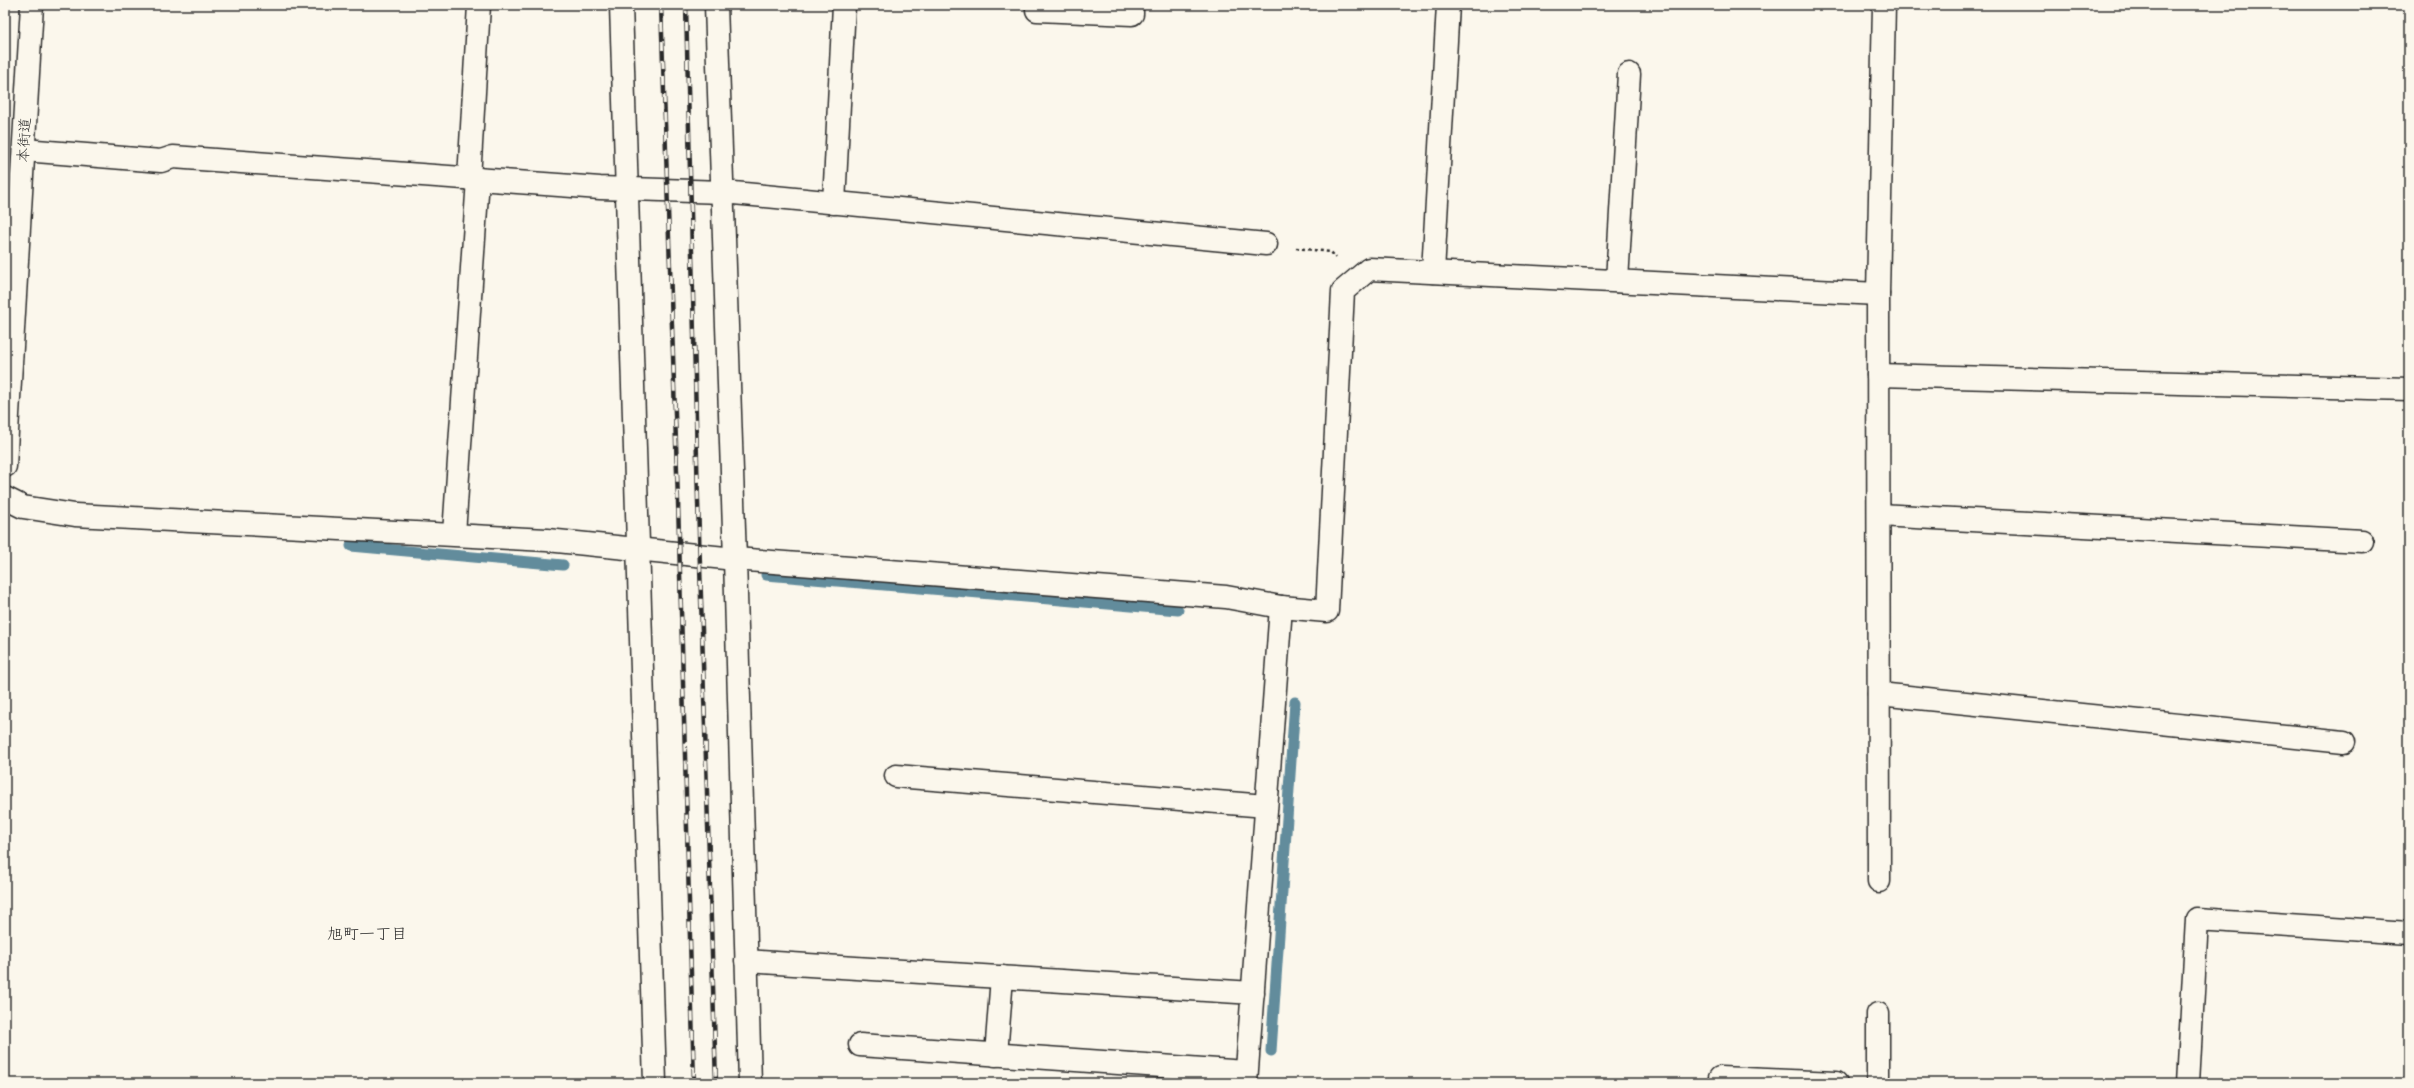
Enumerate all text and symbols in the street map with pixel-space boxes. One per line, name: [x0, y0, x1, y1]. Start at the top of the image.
street label: 本街道: [14, 117, 34, 163]
district label: 旭町一丁目: [327, 925, 407, 943]

